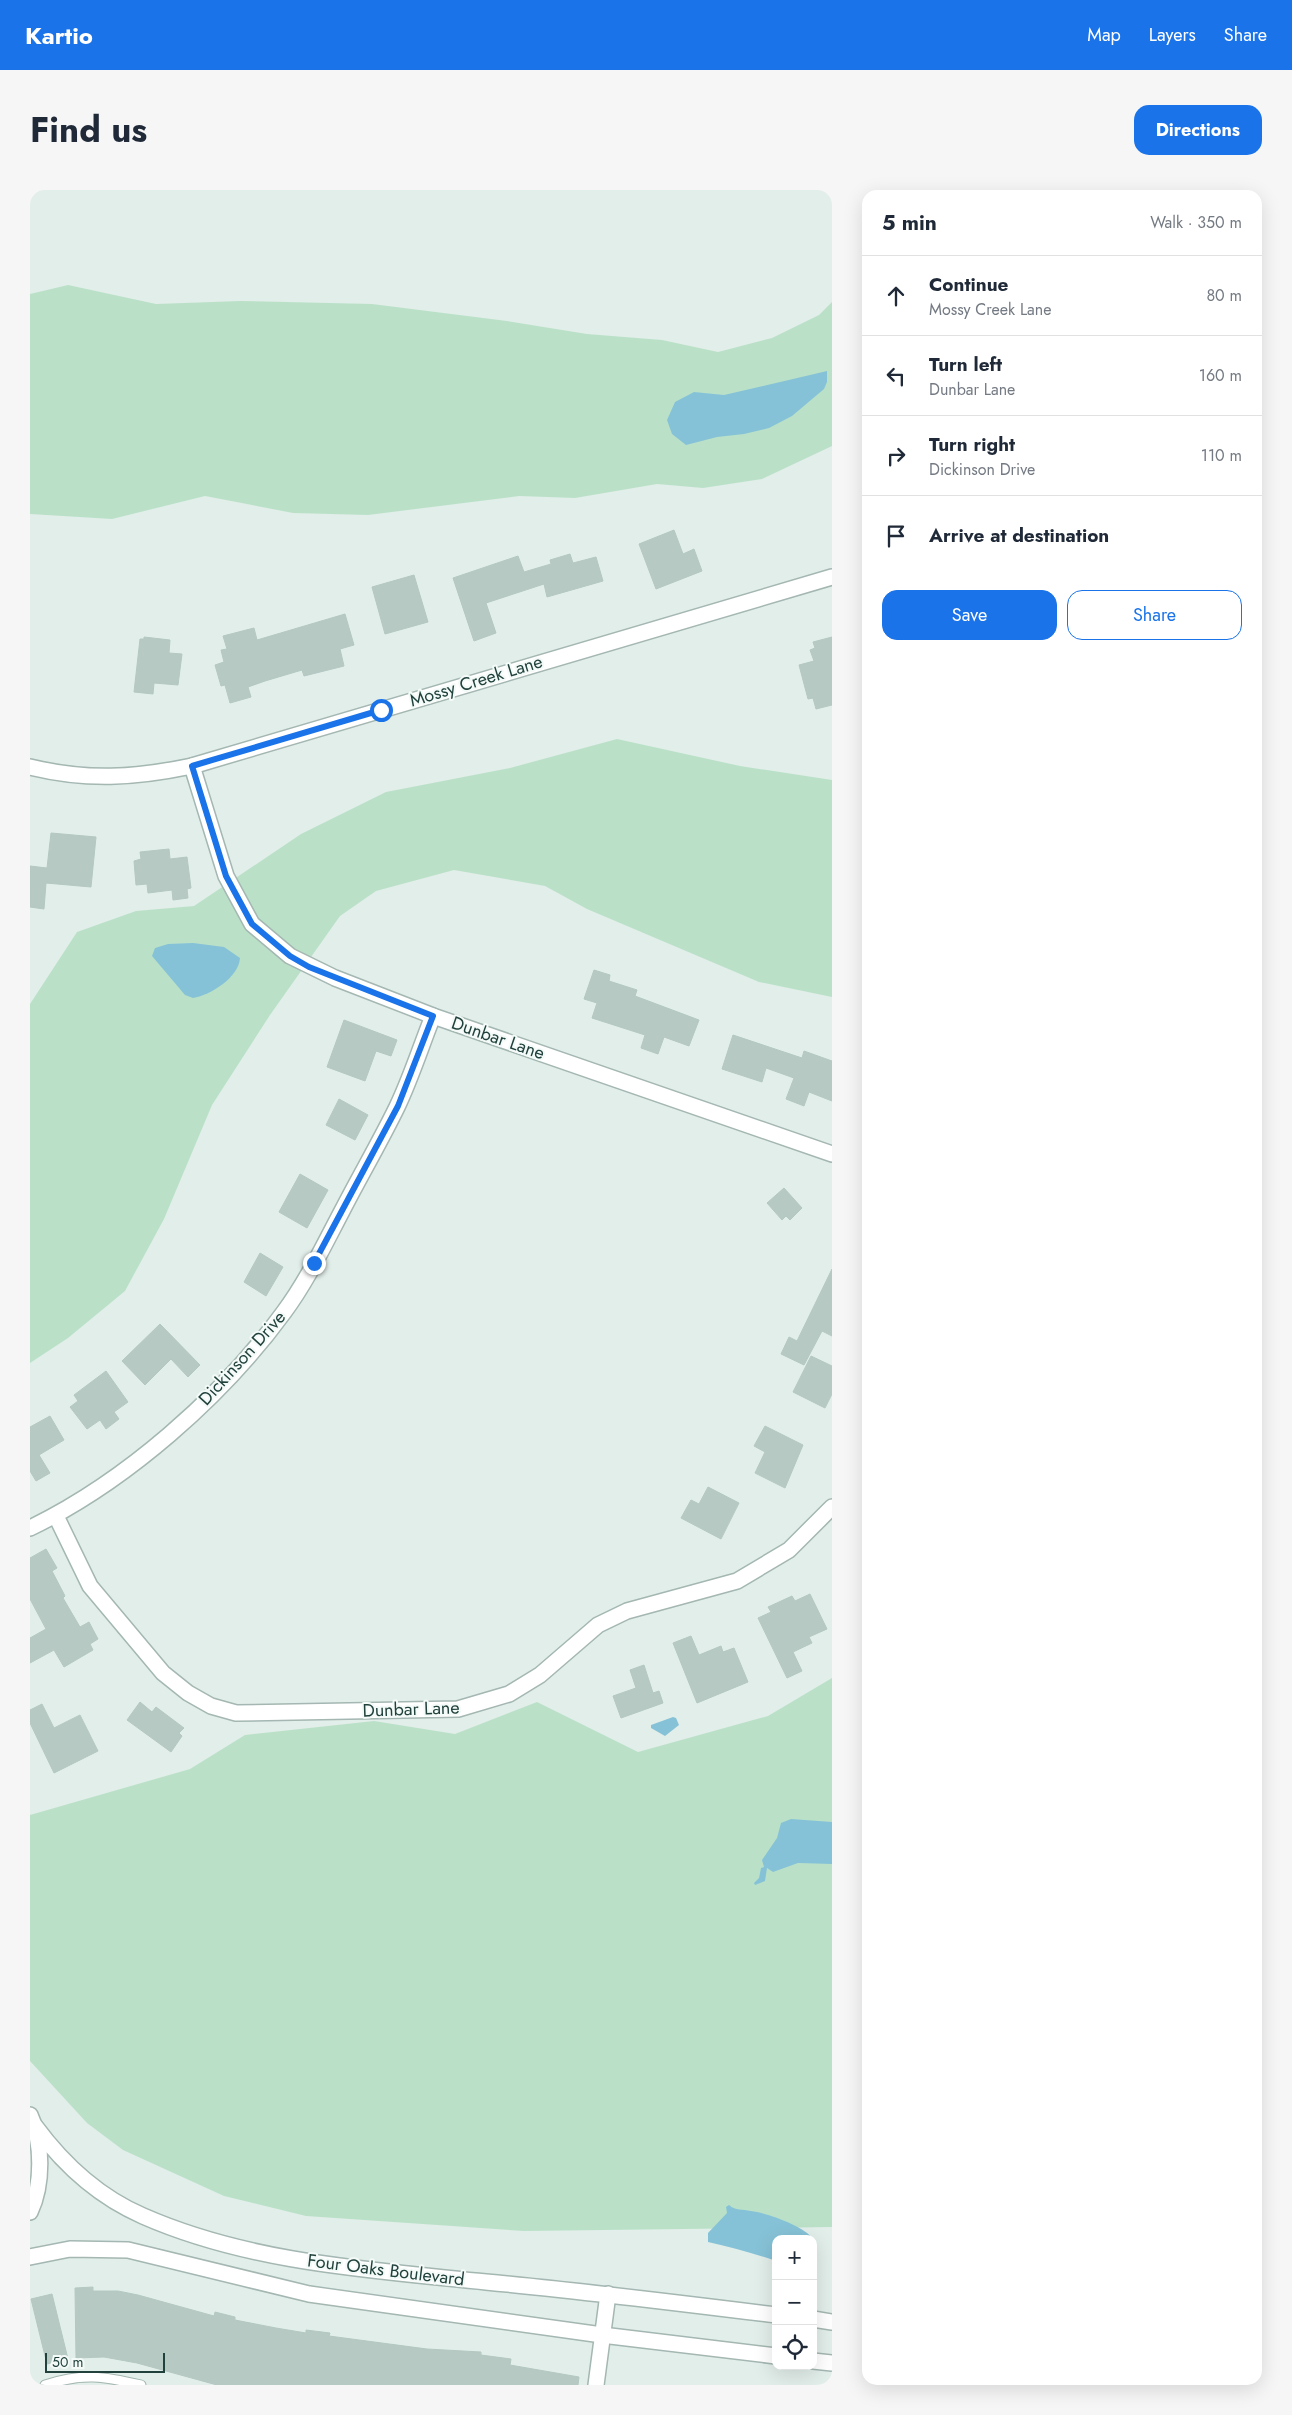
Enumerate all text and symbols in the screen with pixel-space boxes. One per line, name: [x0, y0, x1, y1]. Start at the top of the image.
text: Kartio: [25, 18, 93, 53]
text: Map: [1087, 22, 1121, 48]
text: Layers: [1149, 22, 1196, 48]
text: Share: [1224, 22, 1267, 48]
text: Find us: [30, 105, 147, 155]
button: Directions: [1134, 105, 1262, 155]
text: 5 min: [882, 208, 937, 238]
text: Walk · 350 m: [1150, 211, 1242, 234]
text: Continue: [929, 271, 1008, 298]
icon: ahead: [882, 282, 910, 310]
text: 80 m: [1206, 284, 1242, 307]
text: Mossy Creek Lane: [929, 298, 1051, 321]
text: Turn left: [929, 351, 1002, 378]
icon: left: [882, 362, 910, 390]
text: 160 m: [1199, 364, 1242, 387]
text: Dunbar Lane: [929, 378, 1015, 401]
text: Turn right: [929, 431, 1015, 458]
icon: right: [882, 442, 910, 470]
text: 110 m: [1201, 444, 1242, 467]
text: Dickinson Drive: [929, 458, 1035, 481]
icon: arrive: [882, 522, 910, 550]
text: Arrive at destination: [929, 522, 1109, 549]
button: Save: [882, 590, 1057, 640]
button: Share: [1067, 590, 1242, 640]
street label: Mossy Creek Lane: [406, 648, 546, 714]
route start: [370, 699, 393, 722]
street label: Dunbar Lane: [448, 1010, 548, 1066]
route end: [303, 1252, 326, 1275]
street label: Dickinson Drive: [192, 1305, 292, 1411]
street label: Dunbar Lane: [362, 1694, 460, 1724]
map controls: [772, 2235, 817, 2370]
button: +: [772, 2235, 817, 2280]
street label: Four Oaks Boulevard: [306, 2247, 466, 2293]
button: −: [772, 2280, 817, 2325]
button: locate: [772, 2325, 817, 2370]
scale bar: [45, 2350, 165, 2373]
text: 50 m: [52, 2352, 83, 2372]

